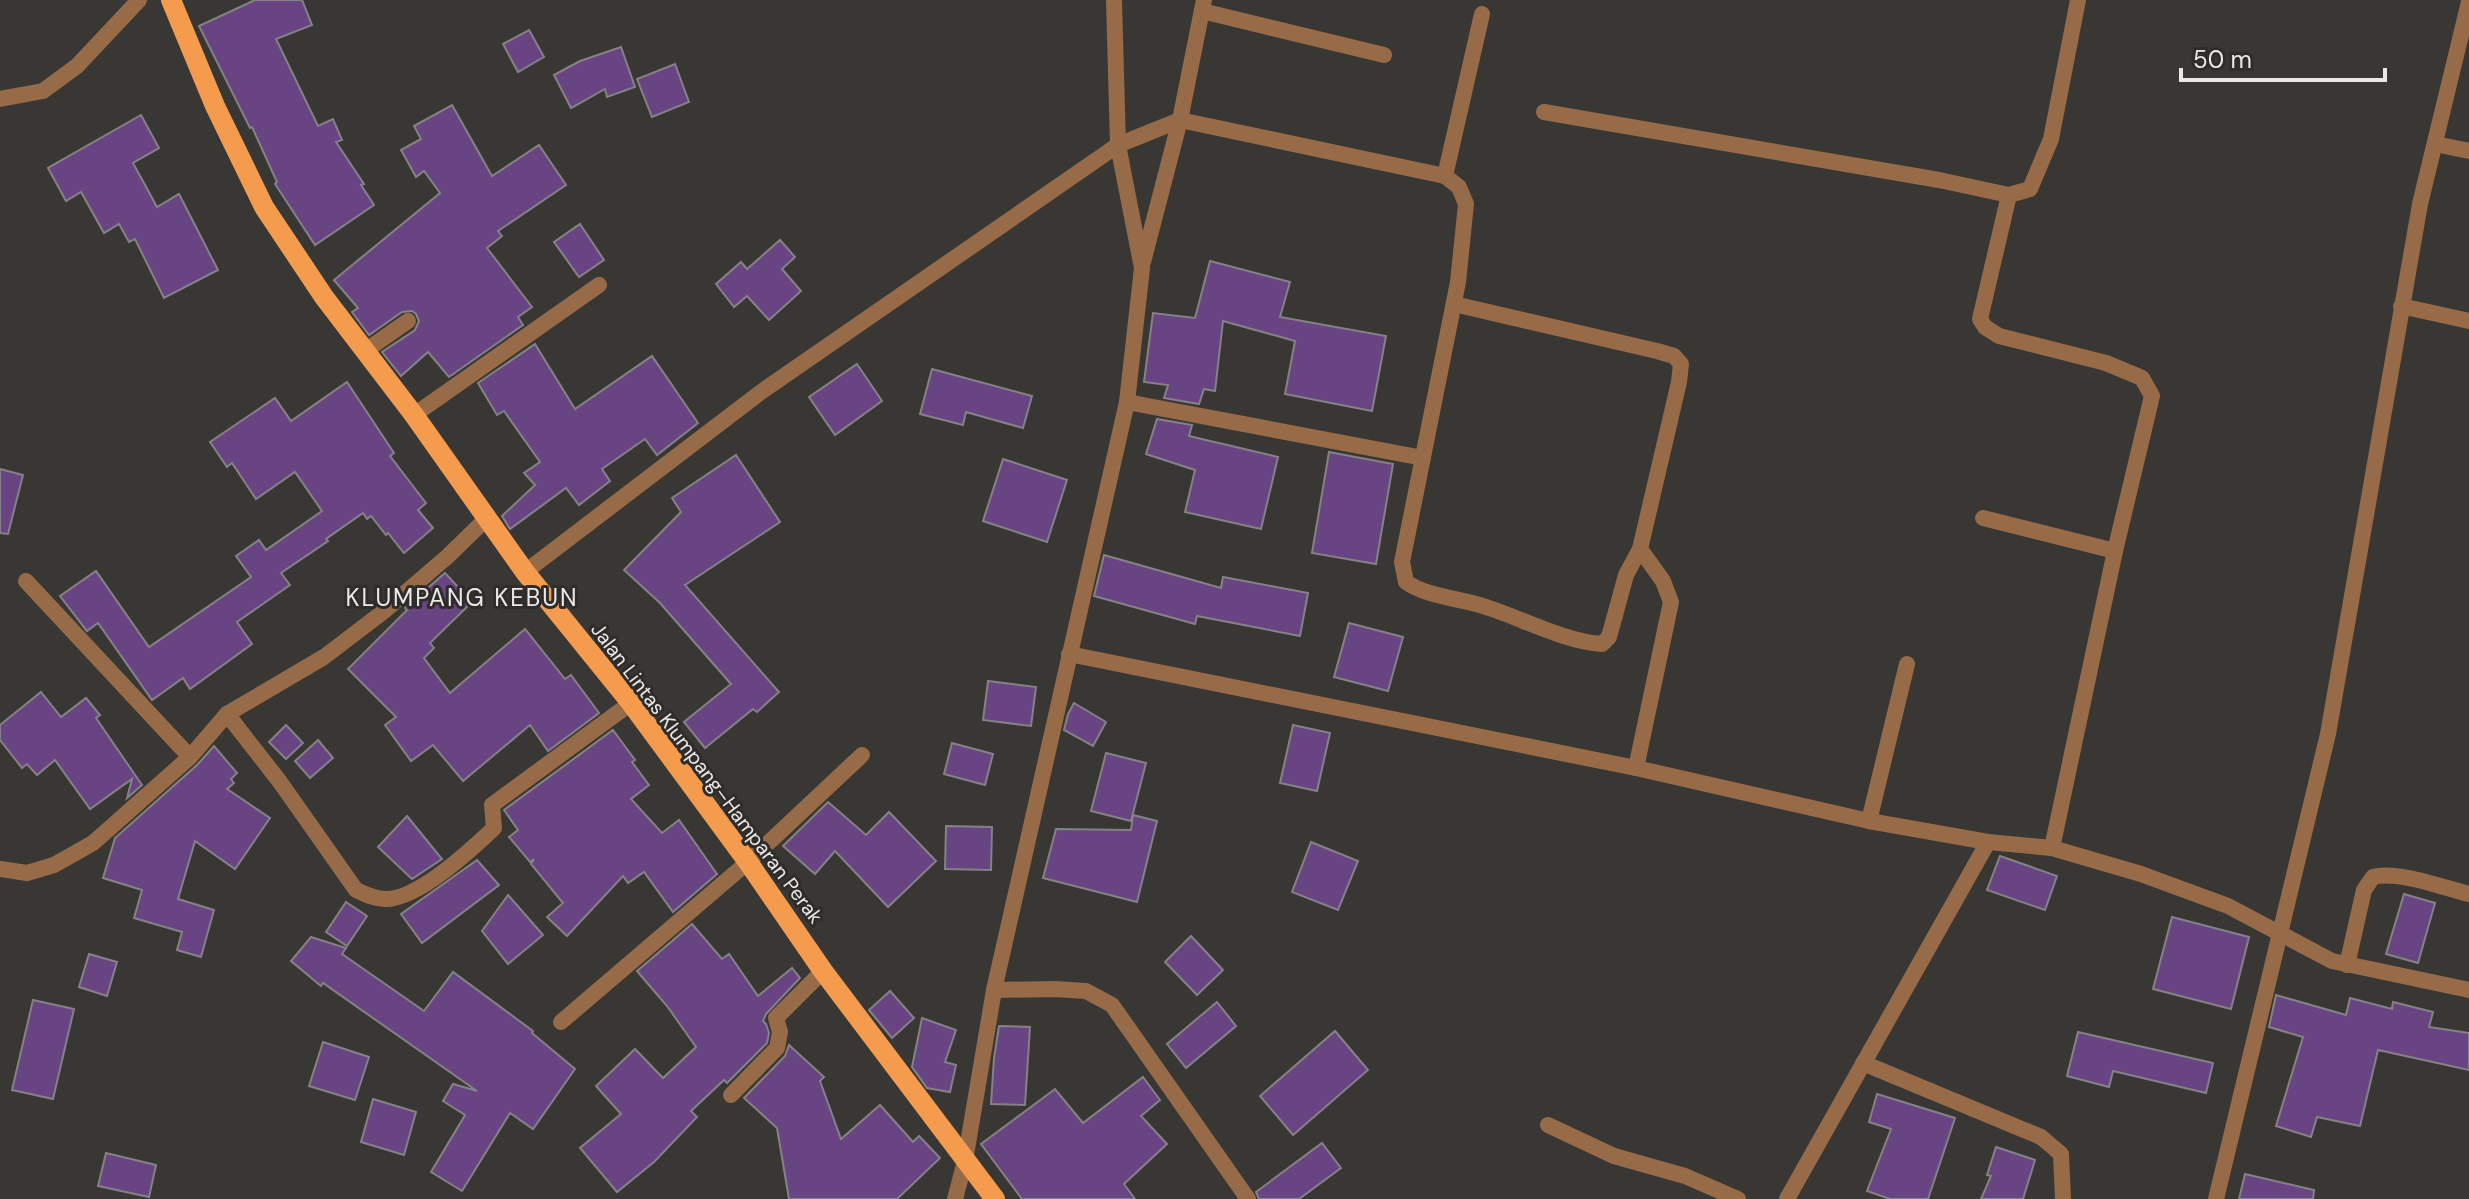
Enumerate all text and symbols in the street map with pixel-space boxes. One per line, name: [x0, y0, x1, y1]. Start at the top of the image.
scale bar: [2181, 32, 2385, 82]
text: 50 m: [2193, 44, 2252, 75]
district label: KLUMPANG KEBUN: [345, 582, 579, 613]
street label: Jalan Lintas Klumpang–Hamparan Perak: [585, 617, 829, 929]

